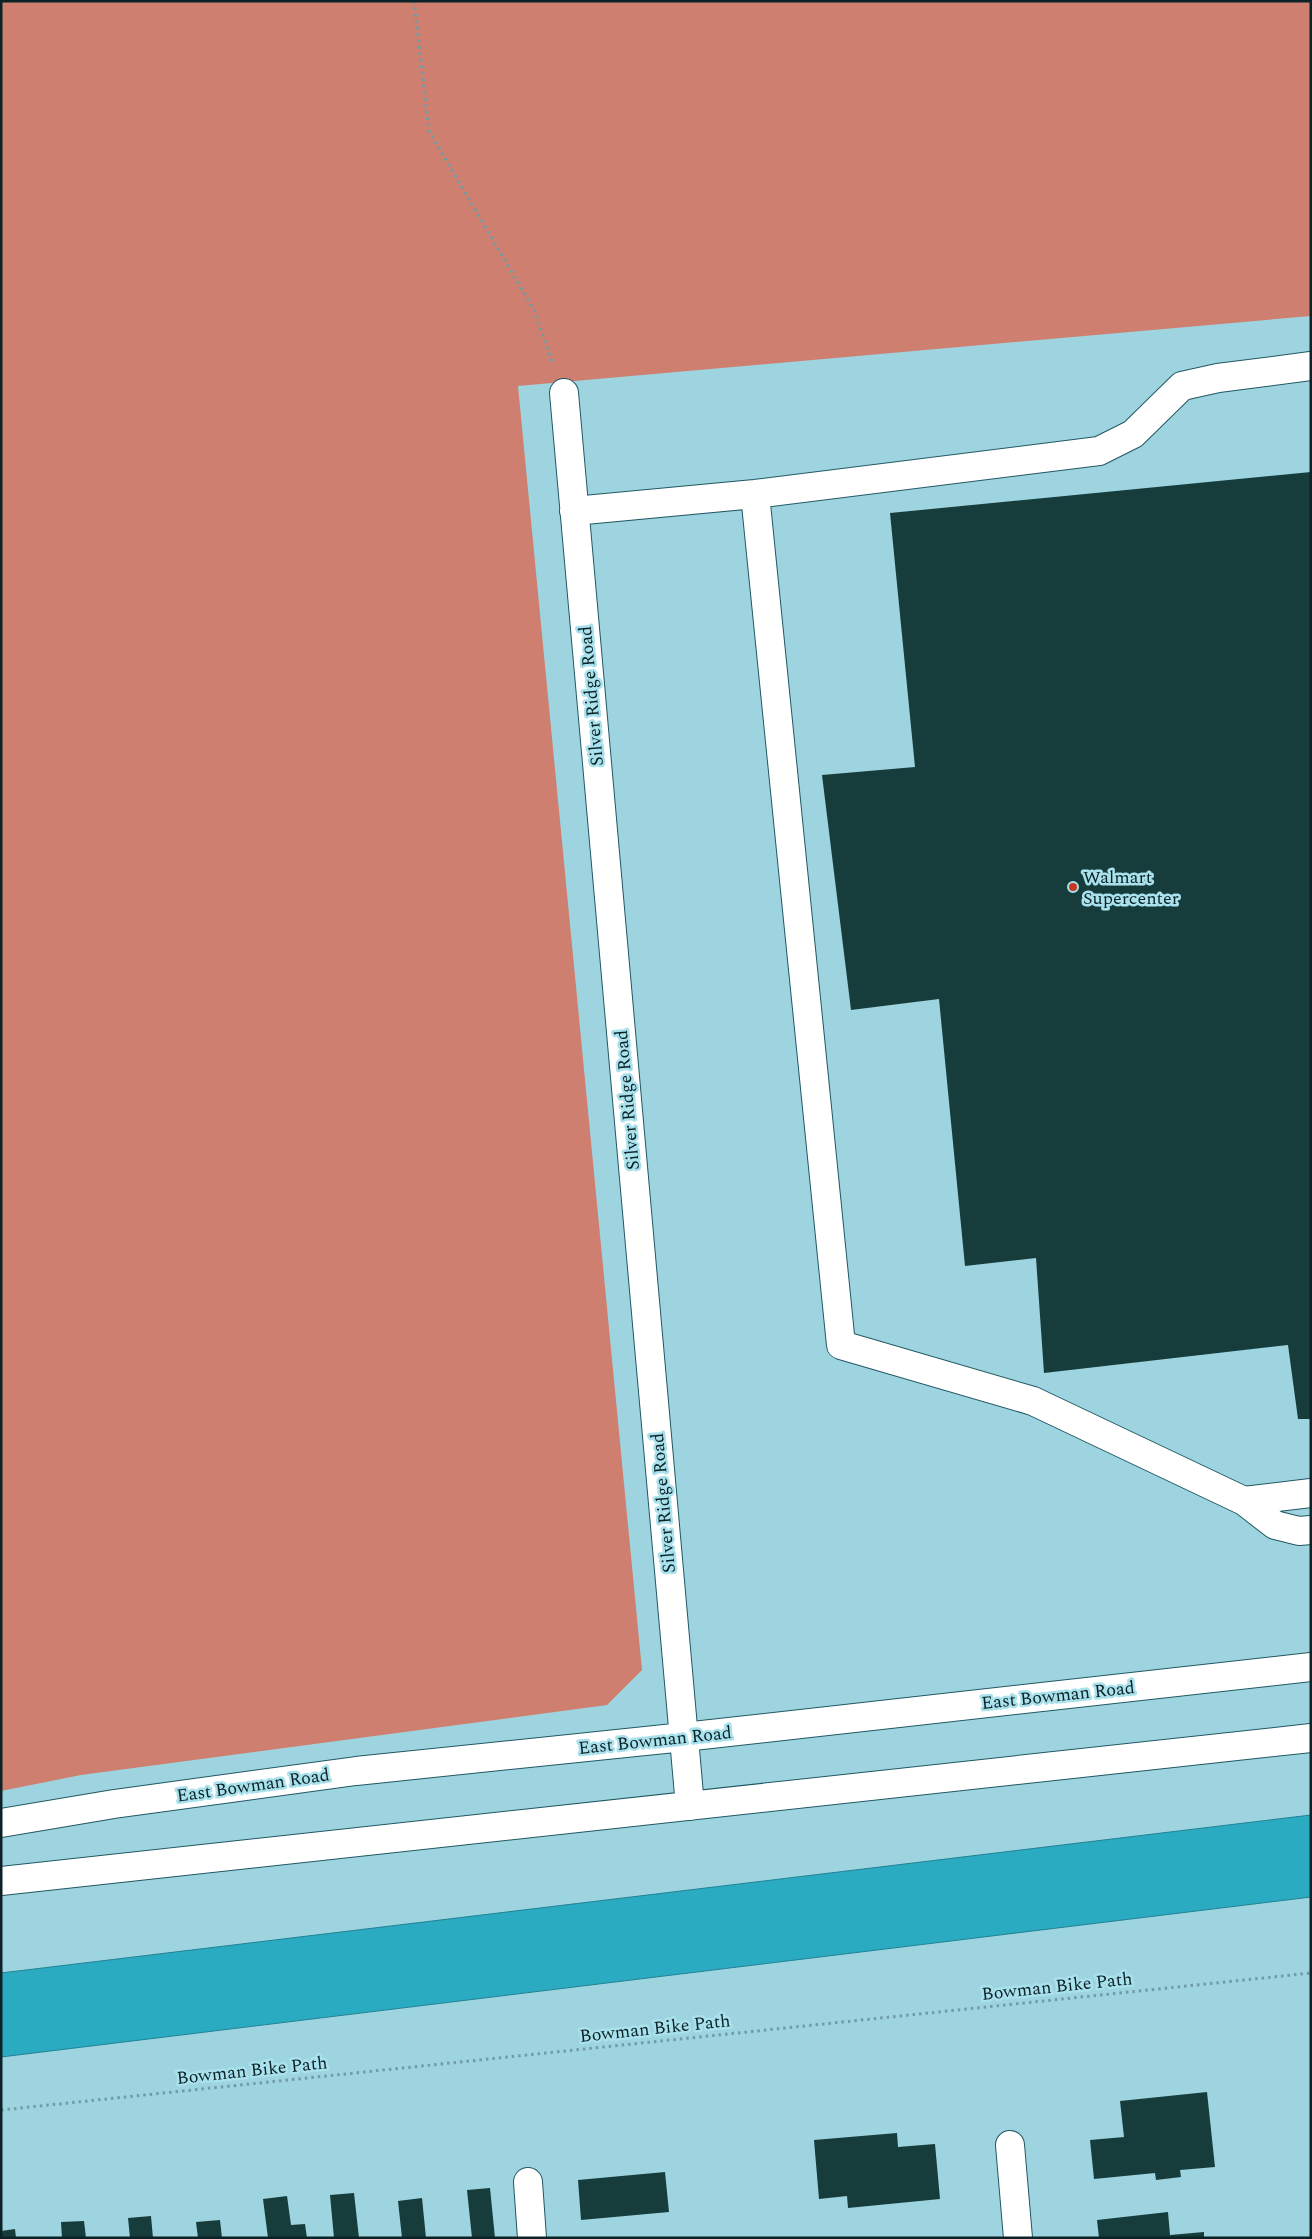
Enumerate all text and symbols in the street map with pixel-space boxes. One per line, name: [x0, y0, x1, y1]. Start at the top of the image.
street label: Silver Ridge Road: [572, 625, 611, 767]
place label: Walmart Supercenter: [1083, 864, 1179, 912]
marker: Walmart Supercenter: [1067, 881, 1079, 893]
street label: Silver Ridge Road: [608, 1029, 647, 1171]
street label: Silver Ridge Road: [644, 1432, 683, 1574]
street label: East Bowman Road: [980, 1674, 1136, 1717]
street label: East Bowman Road: [577, 1719, 733, 1762]
street label: East Bowman Road: [175, 1761, 331, 1810]
street label: Bowman Bike Path: [980, 1965, 1134, 2008]
street label: Bowman Bike Path: [578, 2007, 732, 2050]
street label: Bowman Bike Path: [175, 2049, 329, 2092]

